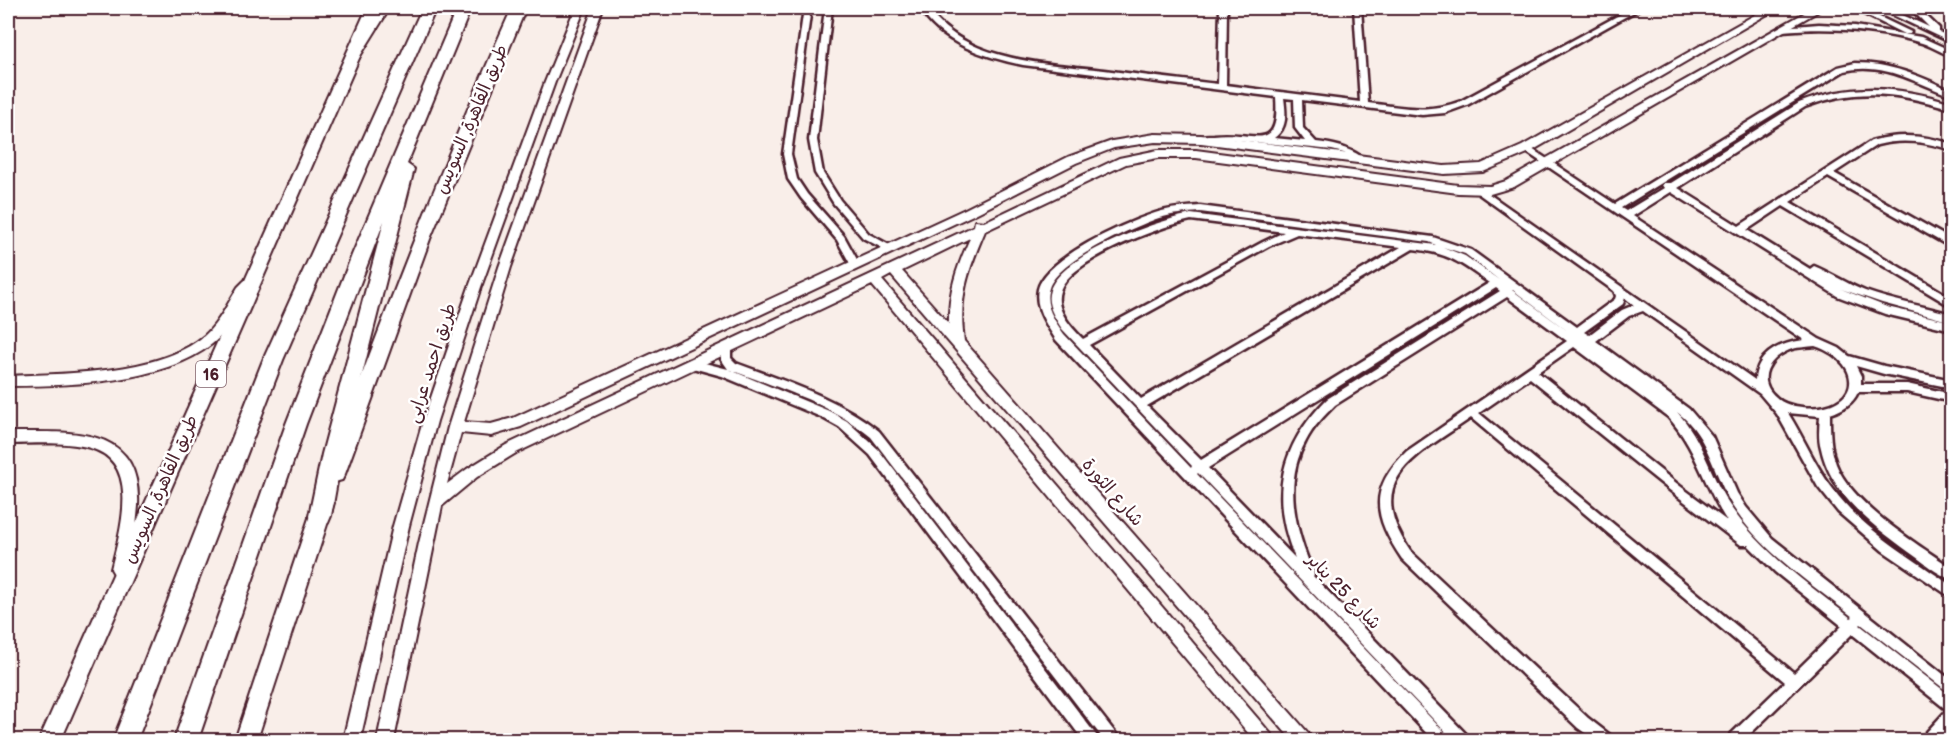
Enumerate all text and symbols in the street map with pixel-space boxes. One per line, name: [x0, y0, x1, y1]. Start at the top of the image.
street label: طريق القاهرة, السويس: [431, 41, 512, 197]
street label: طريق احمد عرابى: [402, 301, 461, 426]
road number: 16: [196, 361, 226, 387]
street label: طريق القاهرة, السويس: [118, 412, 203, 567]
street label: شارع الثورة: [1077, 454, 1148, 531]
street label: شارع 25 يناير: [1300, 548, 1385, 634]

